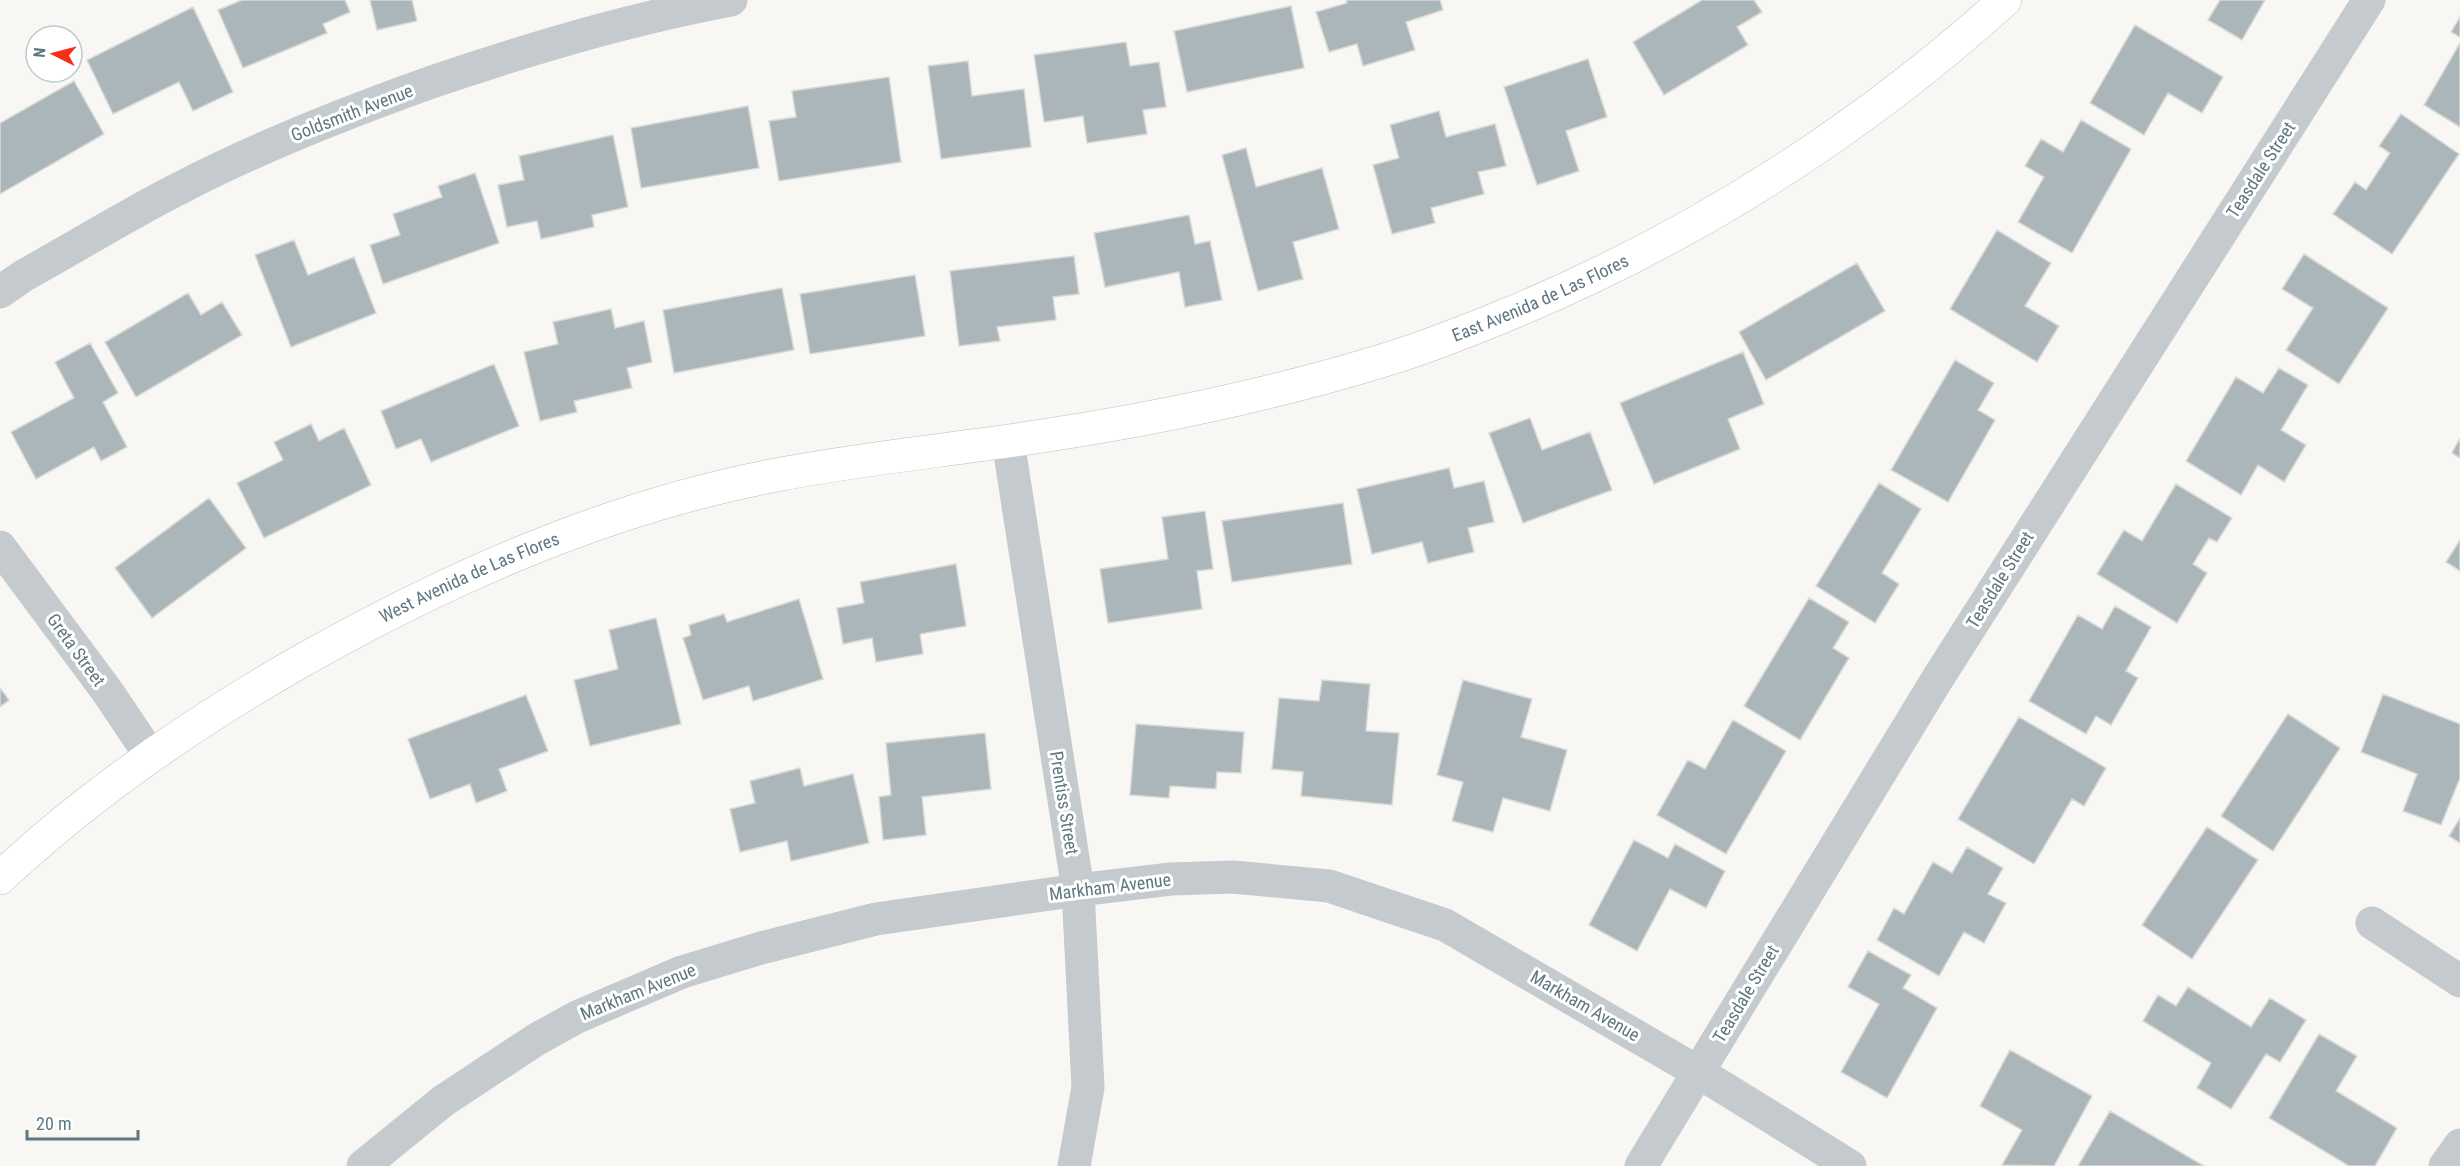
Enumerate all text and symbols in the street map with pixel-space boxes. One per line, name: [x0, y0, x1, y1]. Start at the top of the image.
north arrow: [24, 24, 84, 84]
text: N: [30, 47, 50, 58]
street label: Goldsmith Avenue: [288, 80, 416, 145]
street label: Teasdale Street: [2222, 118, 2299, 222]
street label: East Avenida de Las Flores: [1449, 250, 1632, 346]
street label: Teasdale Street: [1961, 527, 2038, 632]
street label: West Avenida de Las Flores: [376, 528, 562, 627]
street label: Greta Street: [43, 609, 110, 690]
street label: Prentiss Street: [1046, 750, 1083, 856]
street label: Markham Avenue: [1048, 869, 1172, 904]
street label: Teasdale Street: [1708, 941, 1783, 1046]
street label: Markham Avenue: [577, 959, 699, 1024]
street label: Markham Avenue: [1527, 966, 1644, 1045]
scale bar: [27, 1103, 138, 1141]
text: 20 m: [36, 1113, 71, 1134]

